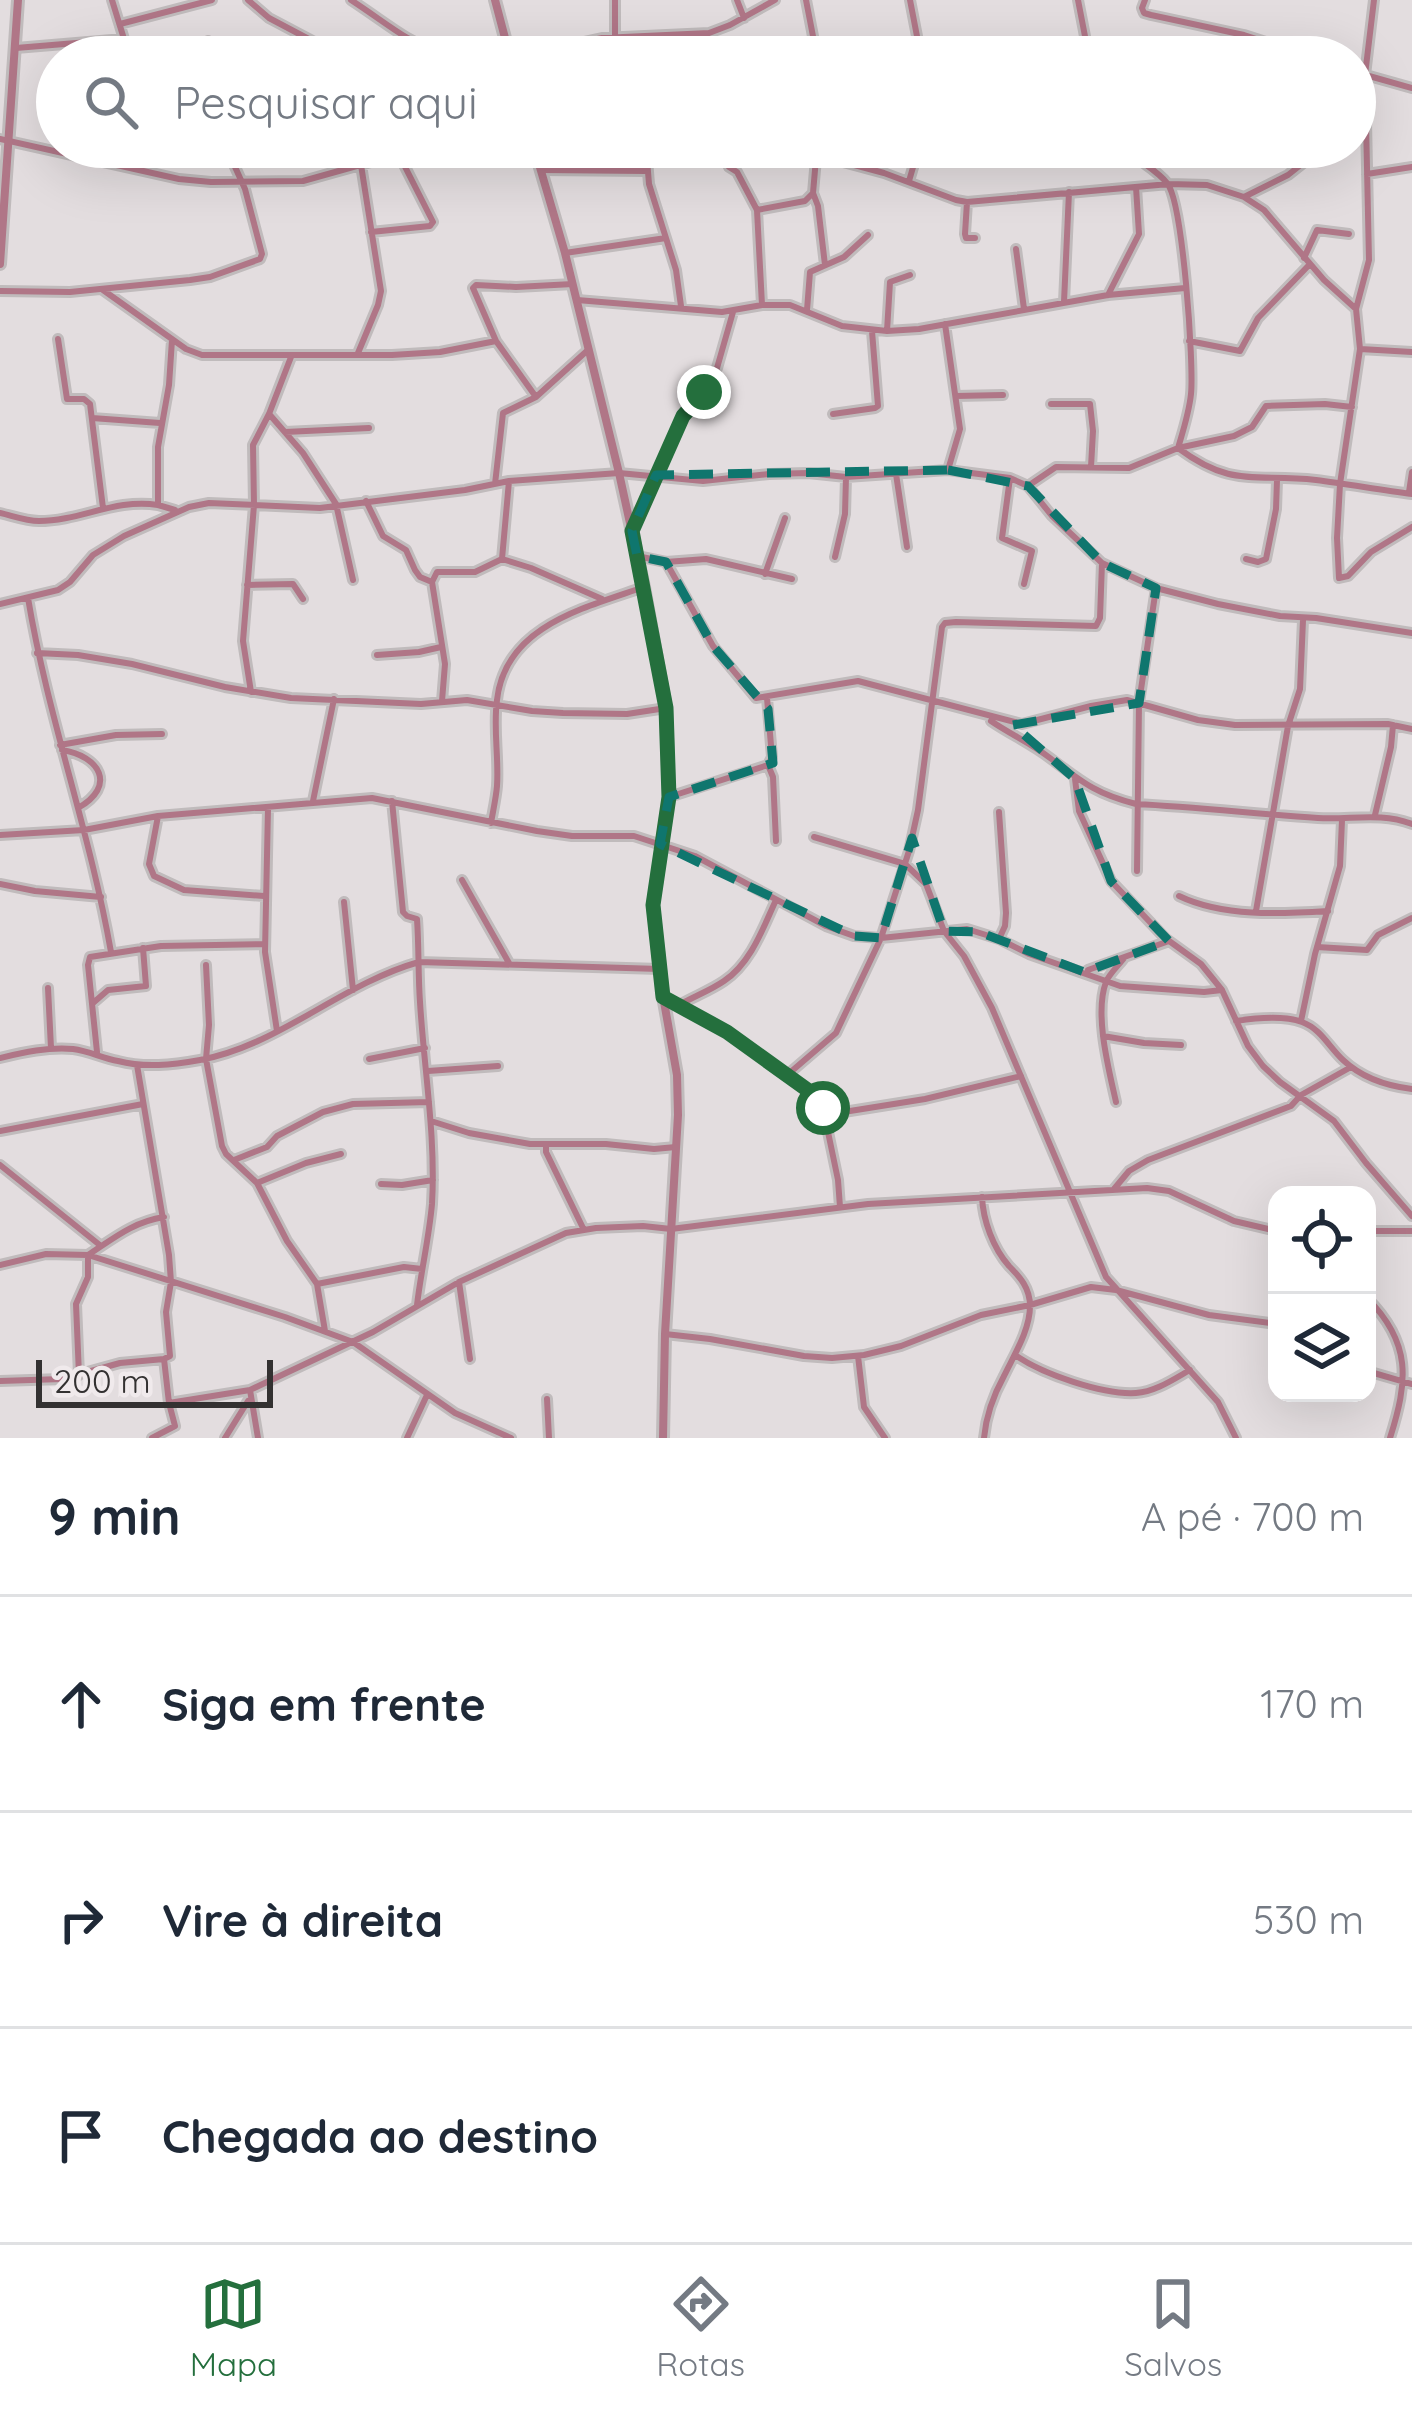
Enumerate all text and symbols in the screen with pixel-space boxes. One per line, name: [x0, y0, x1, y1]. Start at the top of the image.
search box: [36, 36, 1376, 168]
icon: search: [78, 69, 144, 135]
text: Pesquisar aqui: [174, 74, 478, 130]
route end: [677, 365, 731, 419]
route start: [796, 1081, 850, 1135]
map controls: [1268, 1186, 1376, 1402]
button: locate: [1268, 1186, 1376, 1294]
button: layers: [1268, 1294, 1376, 1402]
scale bar: [36, 1354, 273, 1407]
text: 200 m: [54, 1360, 151, 1401]
text: 9 min: [48, 1484, 181, 1548]
text: A pé · 700 m: [1141, 1492, 1364, 1541]
icon: ahead: [48, 1671, 114, 1737]
text: Siga em frente: [162, 1676, 486, 1732]
text: 170 m: [1260, 1679, 1364, 1728]
icon: right: [48, 1887, 114, 1953]
text: Vire à direita: [162, 1892, 443, 1948]
text: 530 m: [1253, 1895, 1364, 1944]
icon: arrive: [48, 2103, 114, 2169]
text: Chegada ao destino: [162, 2108, 598, 2164]
tab: Mapa: [190, 2271, 277, 2384]
tab: Rotas: [656, 2271, 745, 2384]
tab: Salvos: [1124, 2271, 1222, 2384]

